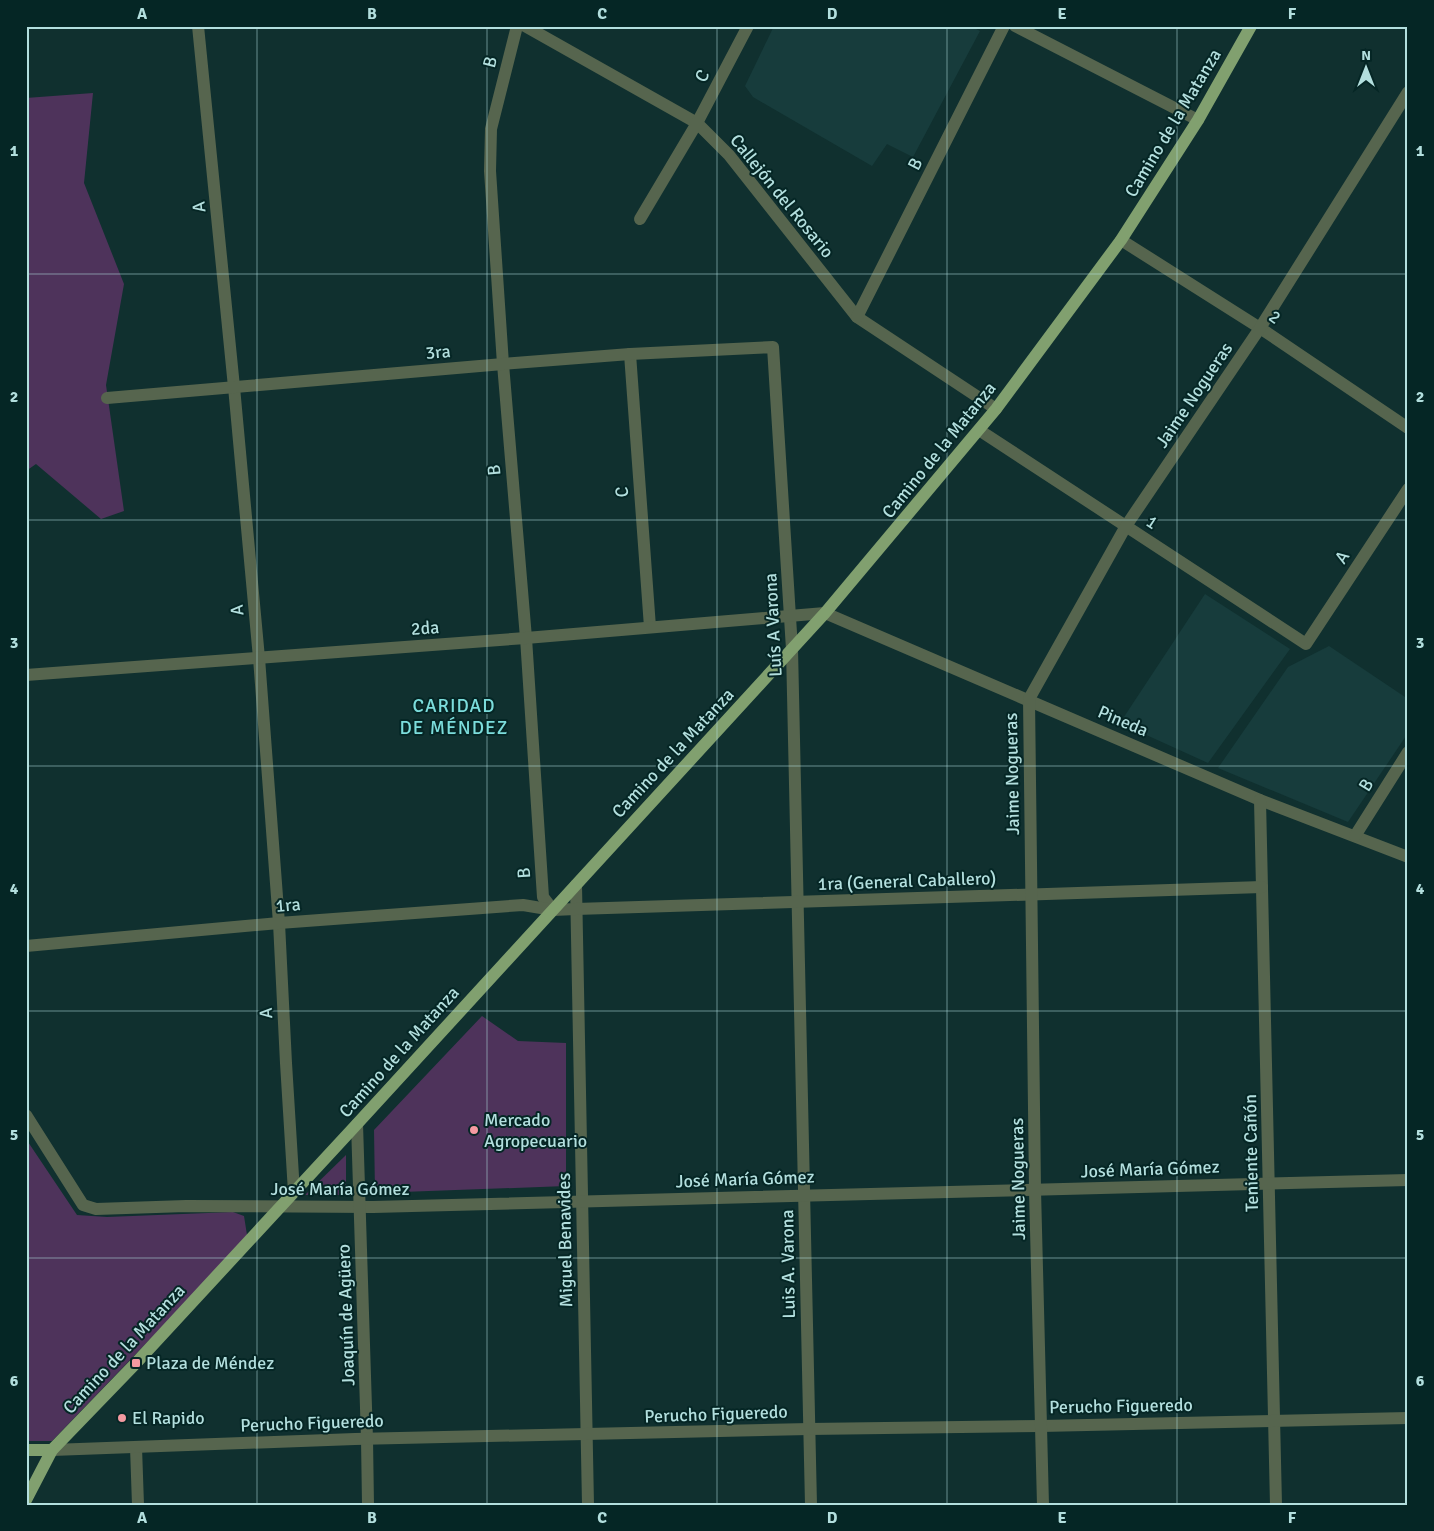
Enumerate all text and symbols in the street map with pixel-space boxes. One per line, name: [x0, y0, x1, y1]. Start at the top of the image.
text: A: [137, 4, 148, 24]
text: B: [367, 4, 377, 24]
text: C: [597, 4, 607, 24]
text: D: [827, 4, 838, 24]
text: E: [1057, 4, 1067, 24]
text: F: [1288, 4, 1297, 24]
north arrow: [1342, 42, 1392, 92]
street label: Camino de la Matanza: [1120, 45, 1226, 201]
text: N: [1361, 47, 1371, 64]
street label: B: [478, 54, 502, 70]
street label: C: [690, 66, 714, 86]
street label: Callejón del Rosario: [725, 130, 839, 262]
text: 1: [10, 141, 19, 161]
text: 1: [1416, 141, 1425, 161]
street label: B: [903, 154, 927, 174]
street label: A: [187, 200, 211, 214]
street label: 2: [1265, 305, 1285, 329]
street label: Jaime Nogueras: [1151, 338, 1237, 452]
street label: 3ra: [424, 340, 452, 364]
street label: Camino de la Matanza: [877, 377, 1001, 523]
text: 2: [10, 387, 18, 407]
text: 2: [1416, 387, 1424, 407]
street label: B: [483, 464, 505, 476]
street label: C: [611, 486, 633, 498]
street label: 1: [1142, 510, 1162, 534]
street label: A: [1330, 546, 1354, 568]
street label: Luís A Varona: [759, 573, 787, 677]
street label: A: [226, 604, 248, 616]
street label: 2da: [410, 616, 440, 640]
text: 3: [10, 633, 18, 653]
text: 3: [1416, 633, 1424, 653]
street label: Camino de la Matanza: [607, 684, 739, 822]
district label: CARIDAD DE MÉNDEZ: [400, 694, 509, 740]
street label: Pineda: [1094, 701, 1152, 741]
street label: Jaime Nogueras: [1000, 713, 1024, 835]
street label: B: [1354, 774, 1378, 795]
street label: B: [513, 867, 535, 879]
street label: 1ra (General Caballero): [817, 867, 997, 895]
text: 4: [10, 879, 19, 899]
text: 4: [1416, 879, 1425, 899]
street label: 1ra: [274, 893, 302, 917]
street label: Camino de la Matanza: [334, 982, 464, 1122]
street label: A: [255, 1007, 277, 1019]
street label: Teniente Cañón: [1239, 1094, 1263, 1212]
place label: Mercado Agropecuario: [484, 1109, 587, 1152]
street label: Jaime Nogueras: [1006, 1118, 1030, 1240]
marker: Mercado Agropecuario: [468, 1124, 480, 1136]
text: 5: [10, 1125, 18, 1145]
text: 5: [1416, 1125, 1424, 1145]
street label: José María Gómez: [1080, 1156, 1220, 1182]
street label: José María Gómez: [675, 1166, 815, 1192]
street label: Miguel Benavides: [553, 1172, 577, 1308]
street label: José María Gómez: [270, 1178, 410, 1200]
street label: Luis A. Varona: [776, 1209, 800, 1319]
street label: Joaquín de Agüero: [333, 1244, 359, 1386]
street label: Camino de la Matanza: [58, 1280, 190, 1418]
place label: Plaza de Méndez: [146, 1352, 274, 1374]
marker: Plaza de Méndez: [130, 1357, 142, 1369]
text: 6: [10, 1371, 19, 1391]
text: 6: [1416, 1371, 1425, 1391]
street label: Perucho Figueredo: [1049, 1394, 1193, 1418]
street label: Perucho Figueredo: [644, 1401, 788, 1427]
place label: El Rapido: [132, 1407, 205, 1429]
street label: Perucho Figueredo: [240, 1410, 384, 1436]
marker: El Rapido: [116, 1412, 128, 1424]
text: A: [137, 1508, 148, 1528]
text: B: [367, 1508, 377, 1528]
text: C: [597, 1508, 607, 1528]
text: D: [827, 1508, 838, 1528]
text: E: [1057, 1508, 1067, 1528]
text: F: [1288, 1508, 1297, 1528]

